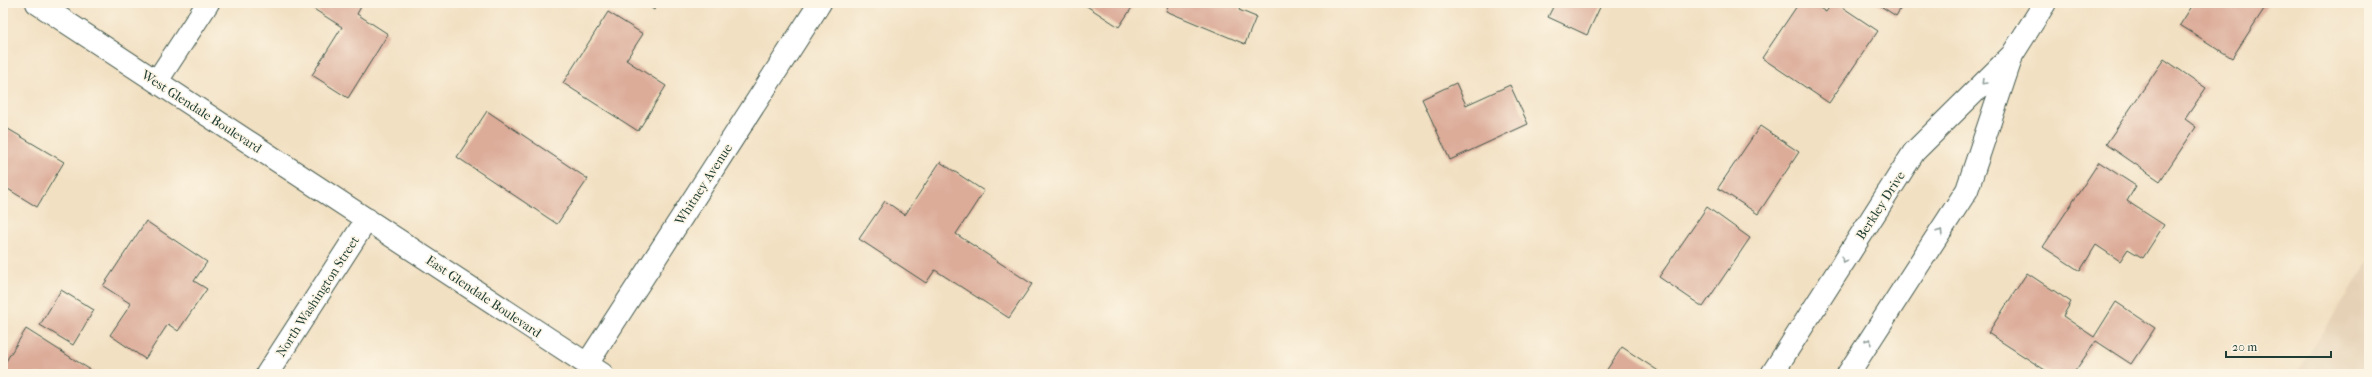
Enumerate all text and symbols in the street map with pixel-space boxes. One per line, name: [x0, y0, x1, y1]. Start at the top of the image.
street label: West Glendale Boulevard: [138, 66, 265, 156]
one-way arrow: [1982, 77, 1989, 85]
street label: Whitney Avenue: [671, 140, 736, 229]
street label: Berkley Drive: [1853, 168, 1908, 242]
one-way arrow: [1935, 229, 1943, 236]
street label: North Washington Street: [273, 233, 362, 359]
street label: East Glendale Boulevard: [423, 252, 545, 341]
one-way arrow: [1842, 256, 1849, 263]
scale bar: [2226, 333, 2331, 359]
one-way arrow: [1865, 338, 1872, 345]
text: 20 m: [2232, 340, 2257, 354]

